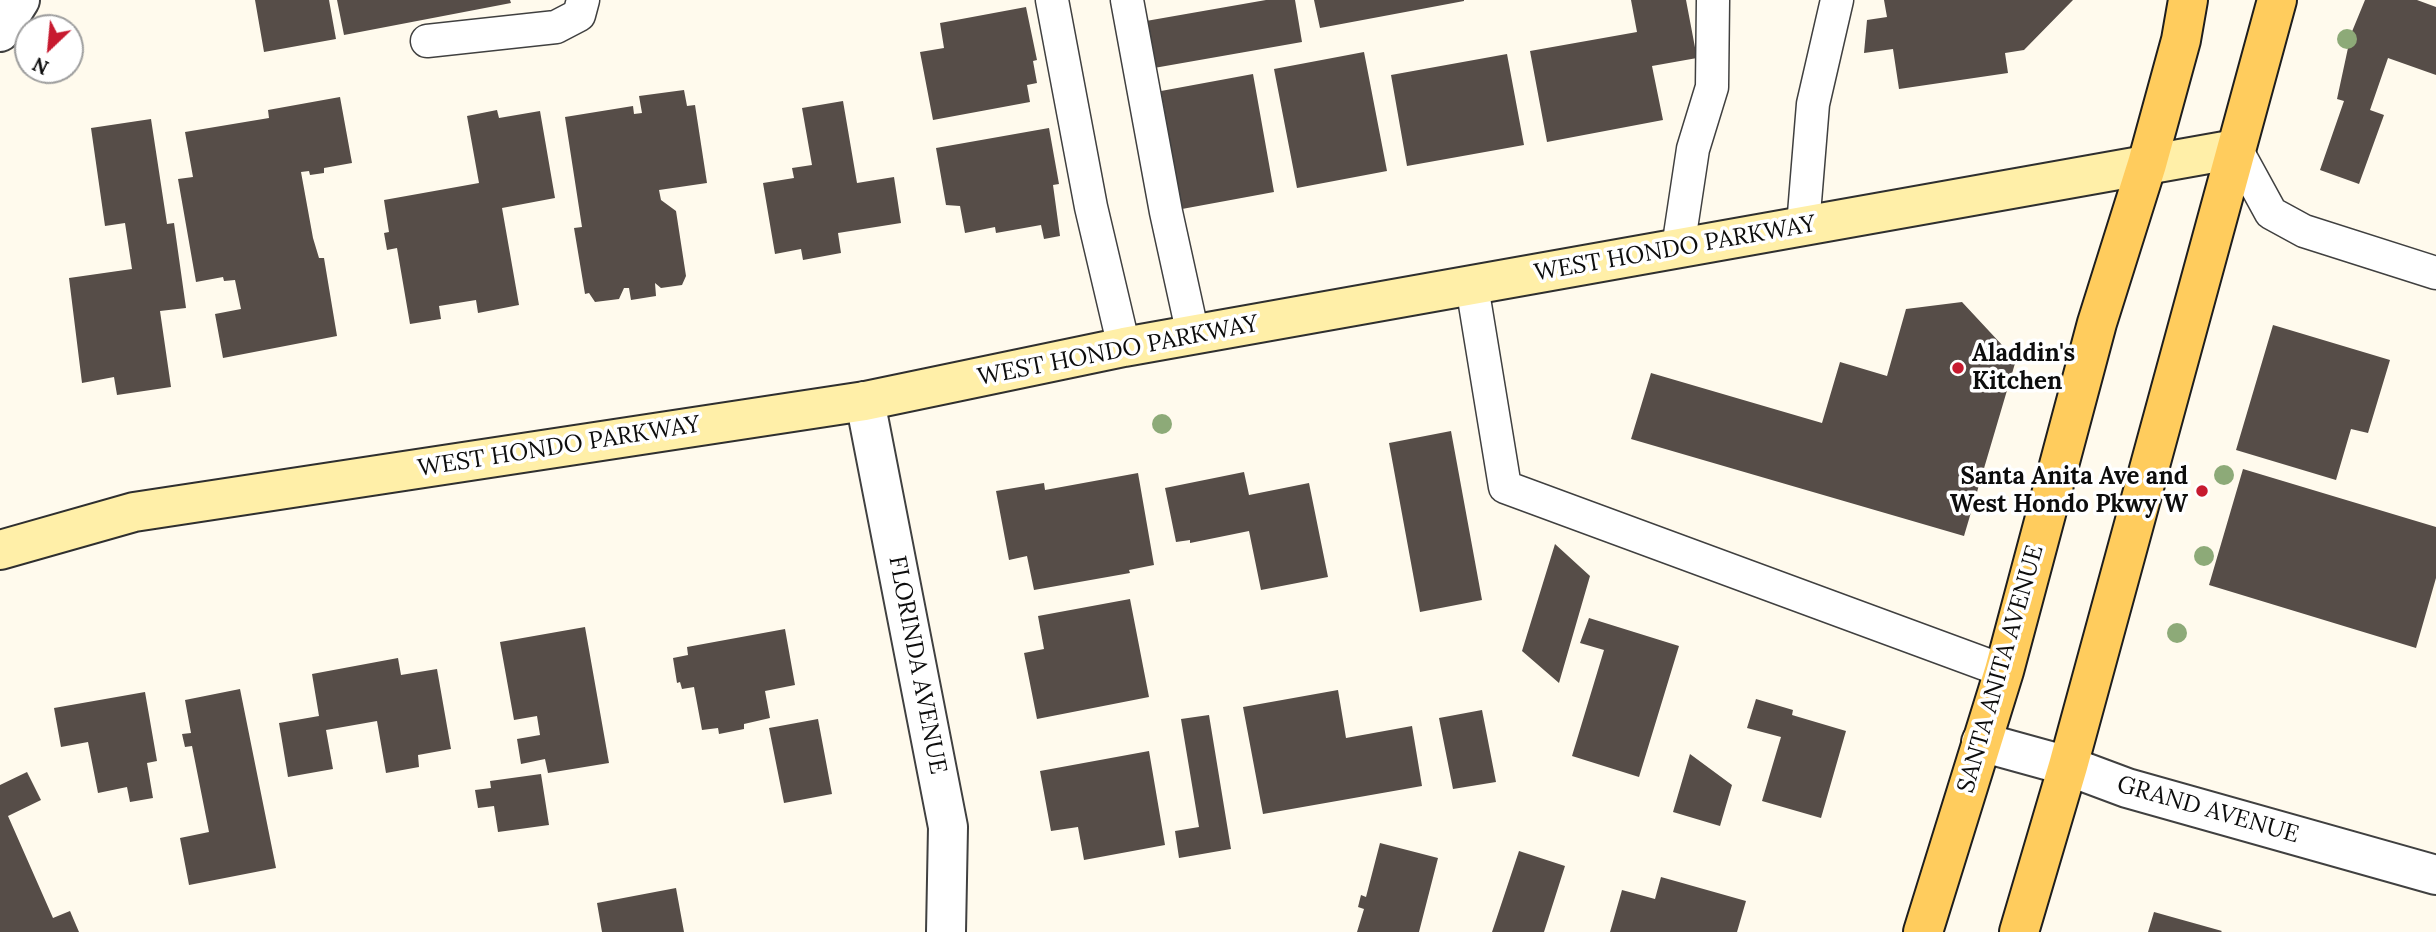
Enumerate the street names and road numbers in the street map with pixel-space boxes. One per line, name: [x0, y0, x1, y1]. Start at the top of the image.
street label: WEST HONDO PARKWAY: [1532, 210, 1818, 288]
street label: WEST HONDO PARKWAY: [975, 310, 1261, 392]
street label: WEST HONDO PARKWAY: [416, 410, 702, 484]
street label: SANTA ANITA AVENUE: [1952, 542, 2050, 796]
street label: FLORINDA AVENUE: [882, 554, 952, 776]
street label: GRAND AVENUE: [2114, 770, 2302, 850]

